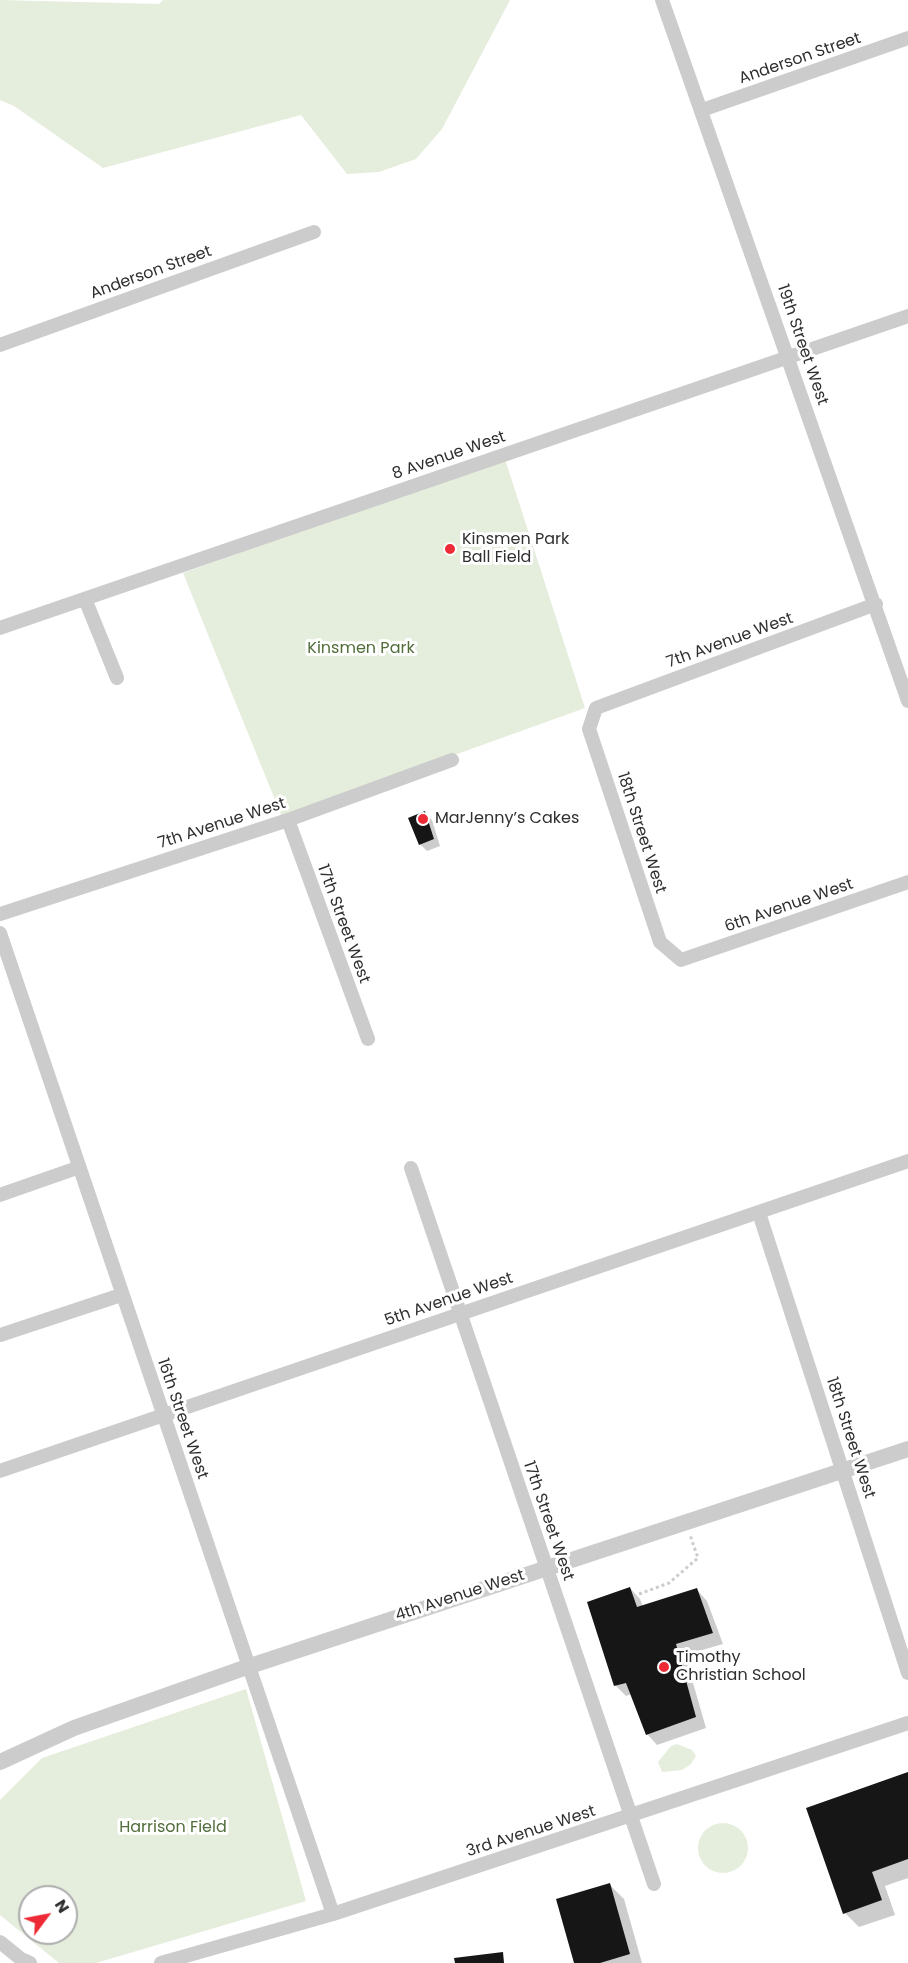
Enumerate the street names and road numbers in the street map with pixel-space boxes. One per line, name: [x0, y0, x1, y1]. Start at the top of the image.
street label: Anderson Street: [737, 29, 863, 89]
street label: Anderson Street: [88, 242, 214, 304]
street label: 19th Street West: [772, 282, 832, 408]
street label: 8 Avenue West: [390, 428, 508, 484]
street label: 7th Avenue West: [664, 609, 796, 673]
street label: 18th Street West: [612, 770, 670, 896]
street label: 7th Avenue West: [156, 794, 288, 854]
street label: 17th Street West: [313, 862, 373, 986]
street label: 6th Avenue West: [722, 875, 856, 937]
street label: 5th Avenue West: [382, 1269, 516, 1331]
street label: 16th Street West: [152, 1356, 212, 1482]
street label: 18th Street West: [821, 1375, 879, 1501]
street label: 17th Street West: [519, 1459, 577, 1583]
street label: 4th Avenue West: [393, 1566, 527, 1626]
street label: 3rd Avenue West: [464, 1802, 598, 1862]

